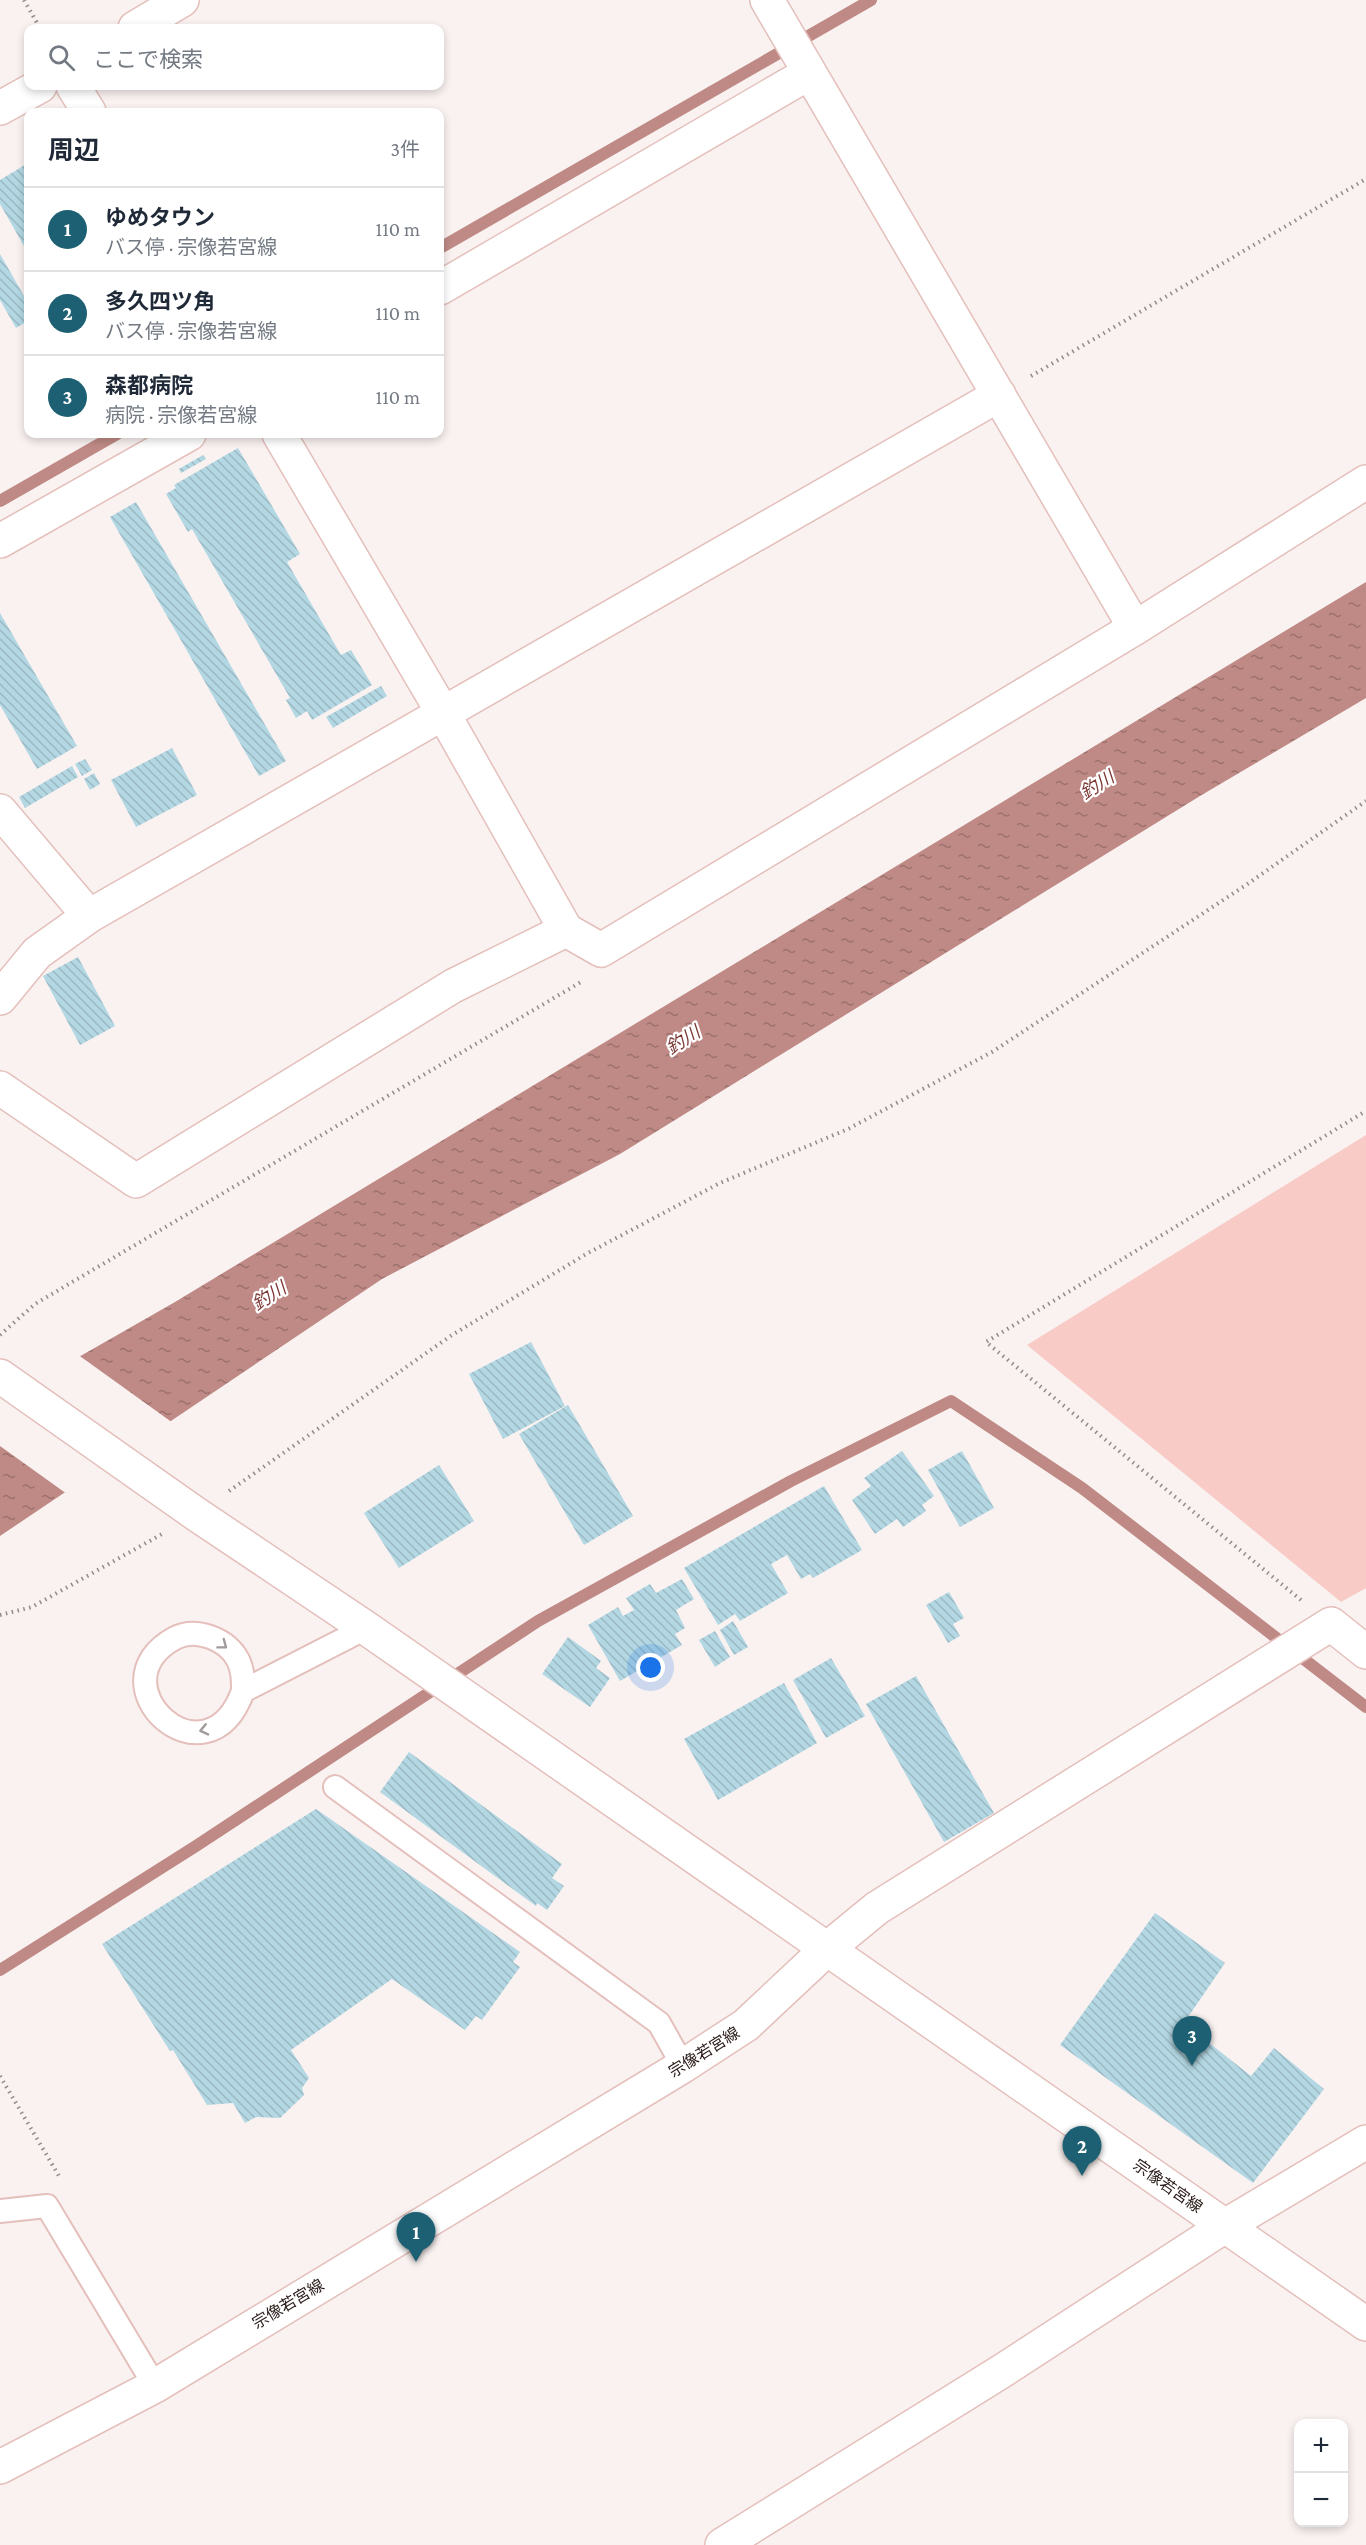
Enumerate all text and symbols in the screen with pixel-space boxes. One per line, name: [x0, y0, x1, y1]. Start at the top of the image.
search box: [24, 24, 444, 90]
icon: search: [45, 41, 78, 74]
text: ここで検索: [93, 47, 203, 72]
text: 周辺: [48, 136, 100, 165]
text: 3件: [391, 138, 420, 160]
text: ゆめタウン: [105, 205, 215, 230]
text: 1: [64, 218, 71, 240]
text: 110 m: [376, 218, 420, 240]
text: バス停 · 宗像若宮線: [105, 236, 277, 258]
text: 多久四ツ角: [105, 289, 215, 314]
text: 2: [62, 302, 73, 324]
text: 110 m: [376, 302, 420, 324]
text: バス停 · 宗像若宮線: [105, 320, 277, 342]
text: 森都病院: [105, 373, 193, 398]
text: 3: [63, 386, 72, 408]
text: 110 m: [376, 386, 420, 408]
text: 病院 · 宗像若宮線: [105, 404, 257, 426]
water label: 釣川: [1076, 766, 1119, 803]
water label: 釣川: [662, 1021, 705, 1058]
water label: 釣川: [248, 1277, 291, 1314]
one-way arrow: [216, 1638, 227, 1649]
your location: [636, 1653, 665, 1682]
one-way arrow: [199, 1722, 209, 1735]
pin: 3: [1172, 2016, 1212, 2066]
street label: 宗像若宮線: [666, 2024, 742, 2080]
pin: 2: [1062, 2126, 1102, 2176]
street label: 宗像若宮線: [1130, 2156, 1206, 2216]
pin: 1: [396, 2212, 436, 2262]
street label: 宗像若宮線: [249, 2276, 327, 2332]
map controls: [1294, 2419, 1348, 2527]
button: +: [1294, 2419, 1348, 2473]
button: −: [1294, 2473, 1348, 2527]

